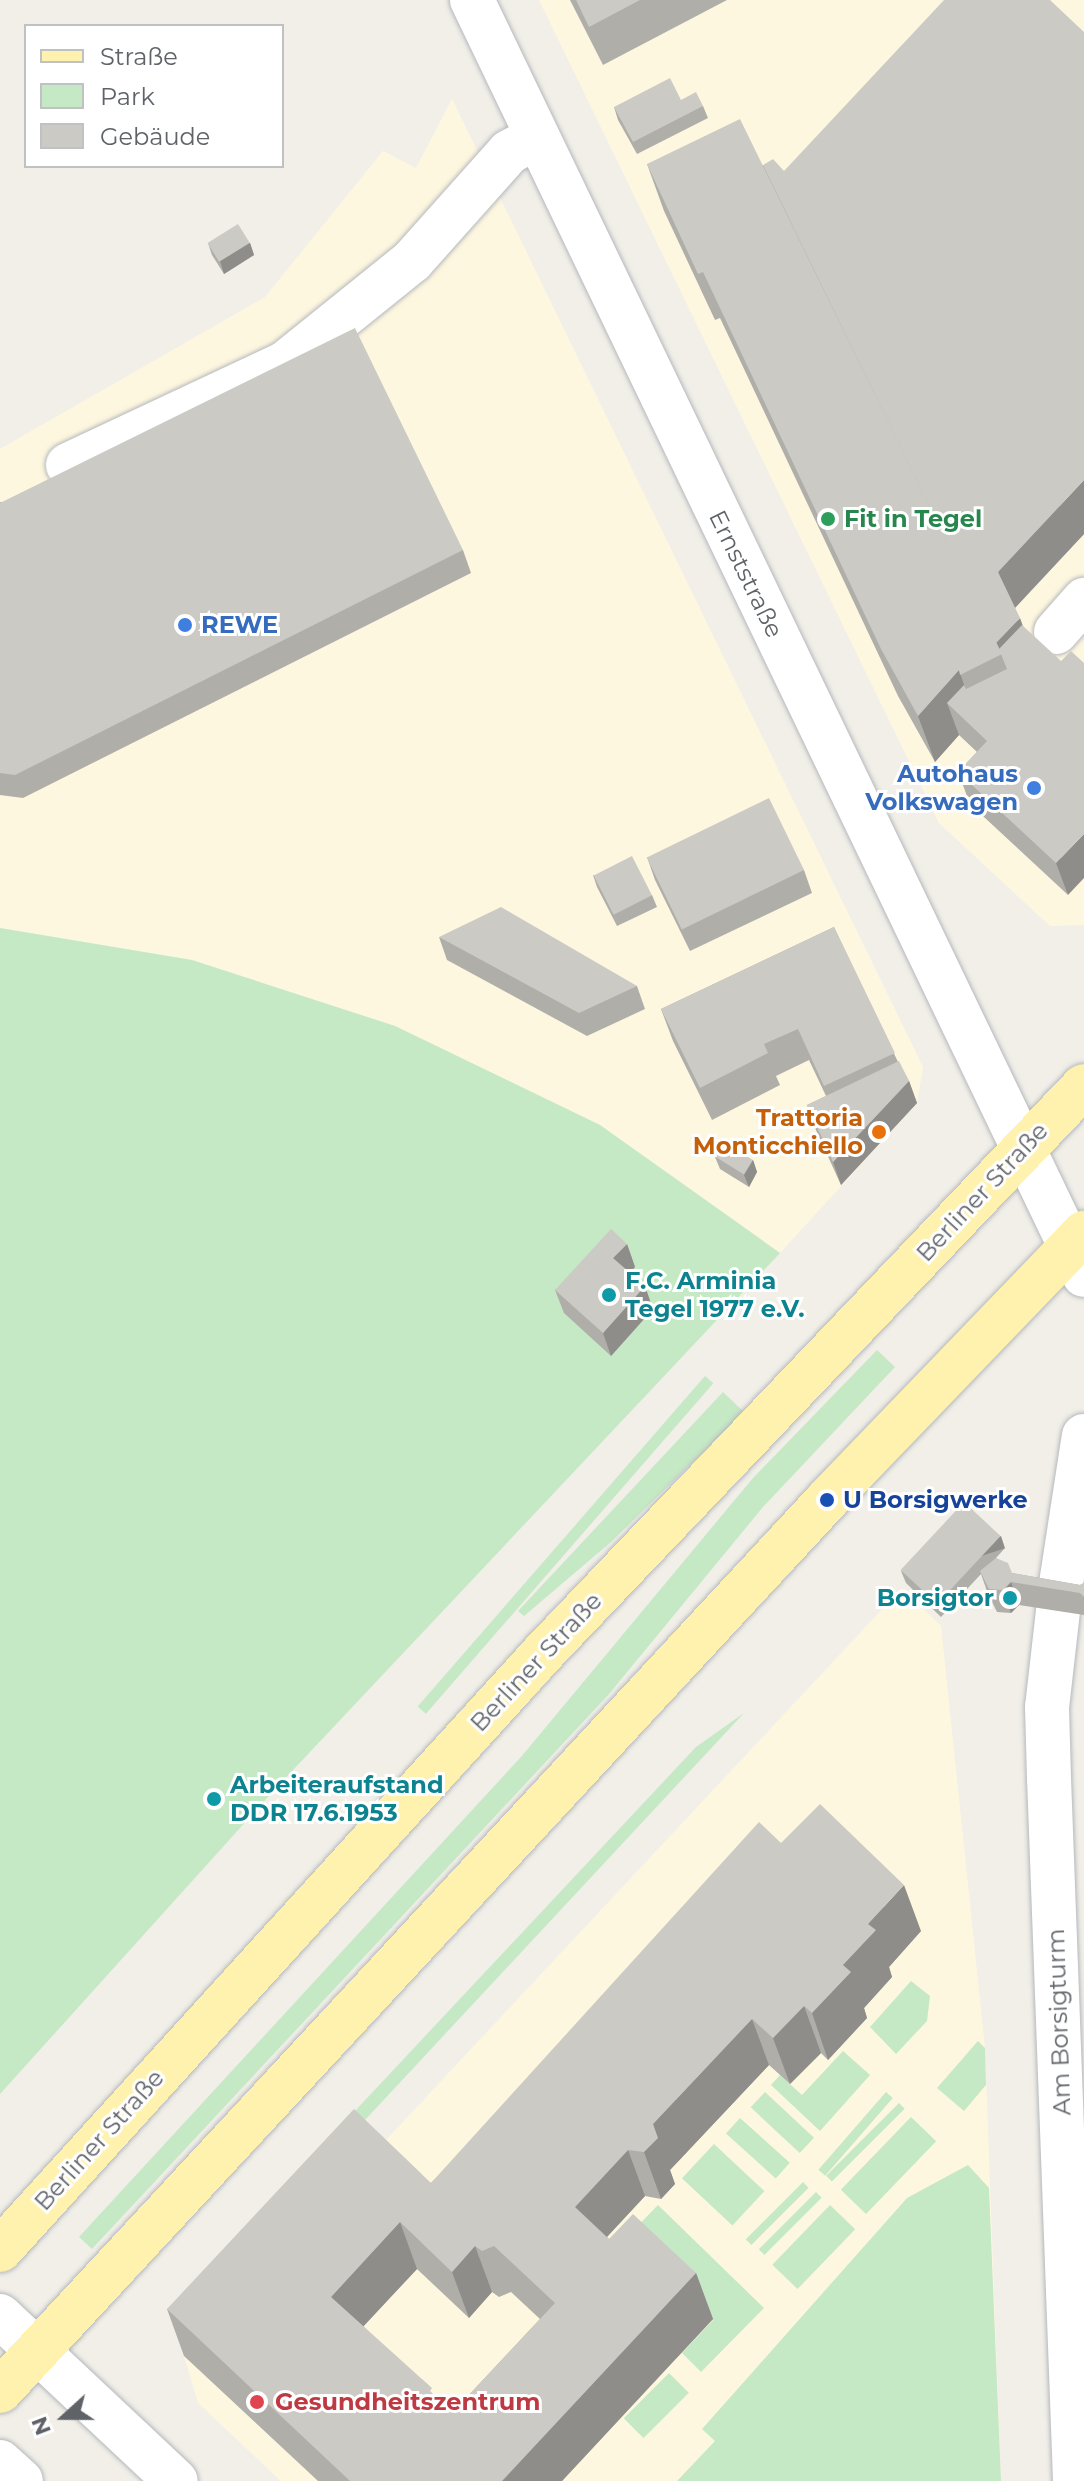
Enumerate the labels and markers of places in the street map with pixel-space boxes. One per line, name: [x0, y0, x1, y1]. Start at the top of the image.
place label: Fit in Tegel: [844, 505, 982, 533]
marker: Fit in Tegel: [819, 510, 837, 528]
place label: REWE: [201, 611, 278, 639]
marker: REWE: [176, 616, 194, 634]
place label: Autohaus Volkswagen: [865, 760, 1018, 816]
marker: Autohaus Volkswagen: [1025, 779, 1043, 797]
place label: Trattoria Monticchiello: [693, 1104, 863, 1160]
marker: Trattoria Monticchiello: [870, 1123, 888, 1141]
place label: F.C. Arminia Tegel 1977 e.V.: [625, 1267, 805, 1323]
marker: F.C. Arminia Tegel 1977 e.V.: [600, 1286, 618, 1304]
place label: U Borsigwerke: [843, 1486, 1028, 1514]
marker: U Borsigwerke: [818, 1491, 836, 1509]
place label: Borsigtor: [877, 1584, 994, 1612]
marker: Borsigtor: [1001, 1589, 1019, 1607]
place label: Arbeiteraufstand DDR 17.6.1953: [230, 1771, 444, 1827]
marker: Arbeiteraufstand DDR 17.6.1953: [205, 1790, 223, 1808]
place label: Gesundheitszentrum: [275, 2388, 540, 2416]
marker: Gesundheitszentrum: [246, 2391, 268, 2413]

